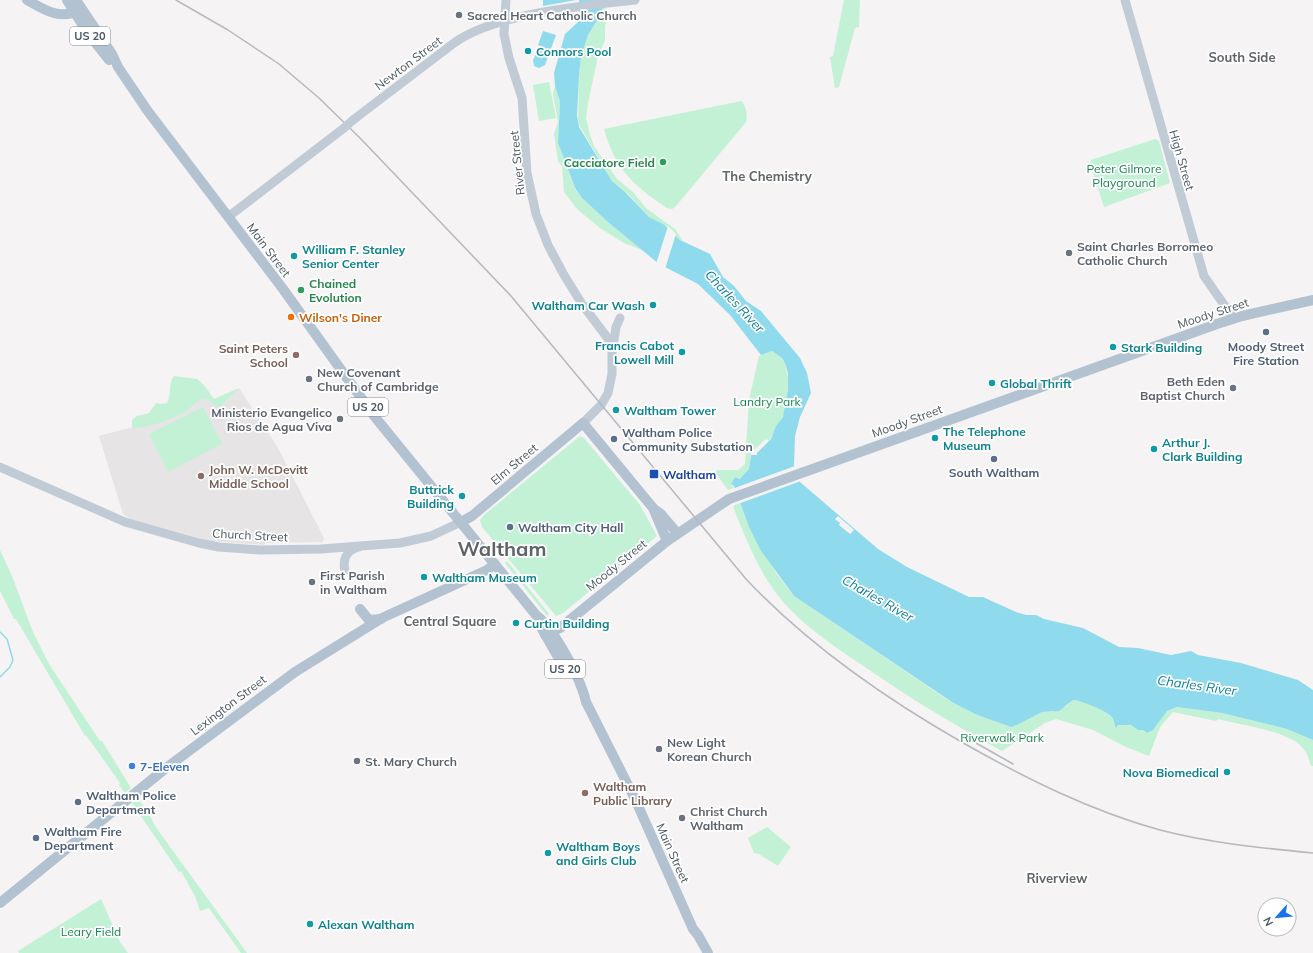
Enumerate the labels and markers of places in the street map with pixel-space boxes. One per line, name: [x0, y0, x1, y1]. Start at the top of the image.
place label: Sacred Heart Catholic Church: [467, 8, 637, 23]
marker: Sacred Heart Catholic Church: [454, 10, 464, 20]
place label: Connors Pool: [536, 44, 611, 59]
marker: Connors Pool: [523, 46, 533, 56]
place label: Cacciatore Field: [564, 155, 655, 170]
marker: Cacciatore Field: [658, 157, 668, 167]
place label: Saint Charles Borromeo Catholic Church: [1077, 239, 1213, 268]
place label: William F. Stanley Senior Center: [302, 242, 406, 271]
marker: Saint Charles Borromeo Catholic Church: [1064, 248, 1074, 258]
marker: William F. Stanley Senior Center: [289, 251, 299, 261]
place label: Chained Evolution: [309, 276, 362, 305]
marker: Chained Evolution: [296, 285, 306, 295]
place label: Waltham Car Wash: [532, 298, 645, 313]
marker: Waltham Car Wash: [648, 300, 658, 310]
place label: Wilson's Diner: [299, 310, 382, 325]
marker: Wilson's Diner: [286, 312, 296, 322]
marker: Moody Street Fire Station: [1261, 327, 1271, 337]
place label: Francis Cabot Lowell Mill: [595, 338, 674, 367]
place label: Moody Street Fire Station: [1228, 339, 1305, 368]
place label: Stark Building: [1121, 340, 1202, 355]
place label: Saint Peters School: [219, 341, 288, 370]
marker: Stark Building: [1108, 342, 1118, 352]
marker: Francis Cabot Lowell Mill: [677, 347, 687, 357]
marker: Saint Peters School: [291, 350, 301, 360]
place label: New Covenant Church of Cambridge: [317, 365, 439, 394]
marker: New Covenant Church of Cambridge: [304, 374, 314, 384]
place label: Beth Eden Baptist Church: [1140, 374, 1225, 403]
place label: Global Thrift: [1000, 376, 1072, 391]
marker: Global Thrift: [987, 378, 997, 388]
marker: Beth Eden Baptist Church: [1228, 383, 1238, 393]
place label: Waltham Tower: [624, 403, 716, 418]
place label: Ministerio Evangelico Rios de Agua Viva: [211, 405, 332, 434]
marker: Waltham Tower: [611, 405, 621, 415]
marker: Ministerio Evangelico Rios de Agua Viva: [335, 414, 345, 424]
place label: The Telephone Museum: [943, 424, 1026, 453]
place label: Waltham Police Community Substation: [622, 425, 753, 454]
marker: The Telephone Museum: [930, 433, 940, 443]
marker: Waltham Police Community Substation: [609, 434, 619, 444]
place label: Arthur J. Clark Building: [1162, 435, 1242, 464]
marker: Arthur J. Clark Building: [1149, 444, 1159, 454]
marker: South Waltham: [989, 454, 999, 464]
place label: John W. McDevitt Middle School: [209, 462, 308, 491]
place label: South Waltham: [949, 465, 1039, 480]
place label: Waltham: [663, 467, 717, 482]
marker: Waltham: [648, 468, 660, 480]
marker: John W. McDevitt Middle School: [196, 471, 206, 481]
place label: Buttrick Building: [407, 482, 454, 511]
marker: Buttrick Building: [457, 491, 467, 501]
place label: Waltham City Hall: [518, 520, 623, 535]
marker: Waltham City Hall: [505, 522, 515, 532]
place label: First Parish in Waltham: [320, 568, 387, 597]
place label: Waltham Museum: [432, 570, 537, 585]
marker: Waltham Museum: [419, 572, 429, 582]
marker: First Parish in Waltham: [307, 577, 317, 587]
place label: Curtin Building: [524, 616, 609, 631]
marker: Curtin Building: [511, 618, 521, 628]
place label: New Light Korean Church: [667, 735, 752, 764]
marker: New Light Korean Church: [654, 744, 664, 754]
place label: St. Mary Church: [365, 754, 457, 769]
marker: St. Mary Church: [352, 756, 362, 766]
place label: 7-Eleven: [140, 759, 189, 774]
marker: 7-Eleven: [127, 761, 137, 771]
place label: Nova Biomedical: [1123, 765, 1219, 780]
marker: Nova Biomedical: [1222, 767, 1232, 777]
place label: Waltham Public Library: [593, 779, 673, 808]
place label: Waltham Police Department: [86, 788, 177, 817]
marker: Waltham Public Library: [580, 788, 590, 798]
marker: Waltham Police Department: [73, 797, 83, 807]
place label: Christ Church Waltham: [690, 804, 768, 833]
marker: Christ Church Waltham: [677, 813, 687, 823]
place label: Waltham Fire Department: [44, 824, 122, 853]
marker: Waltham Fire Department: [31, 833, 41, 843]
place label: Waltham Boys and Girls Club: [556, 839, 640, 868]
marker: Waltham Boys and Girls Club: [543, 848, 553, 858]
place label: Alexan Waltham: [318, 917, 415, 932]
marker: Alexan Waltham: [305, 919, 315, 929]

